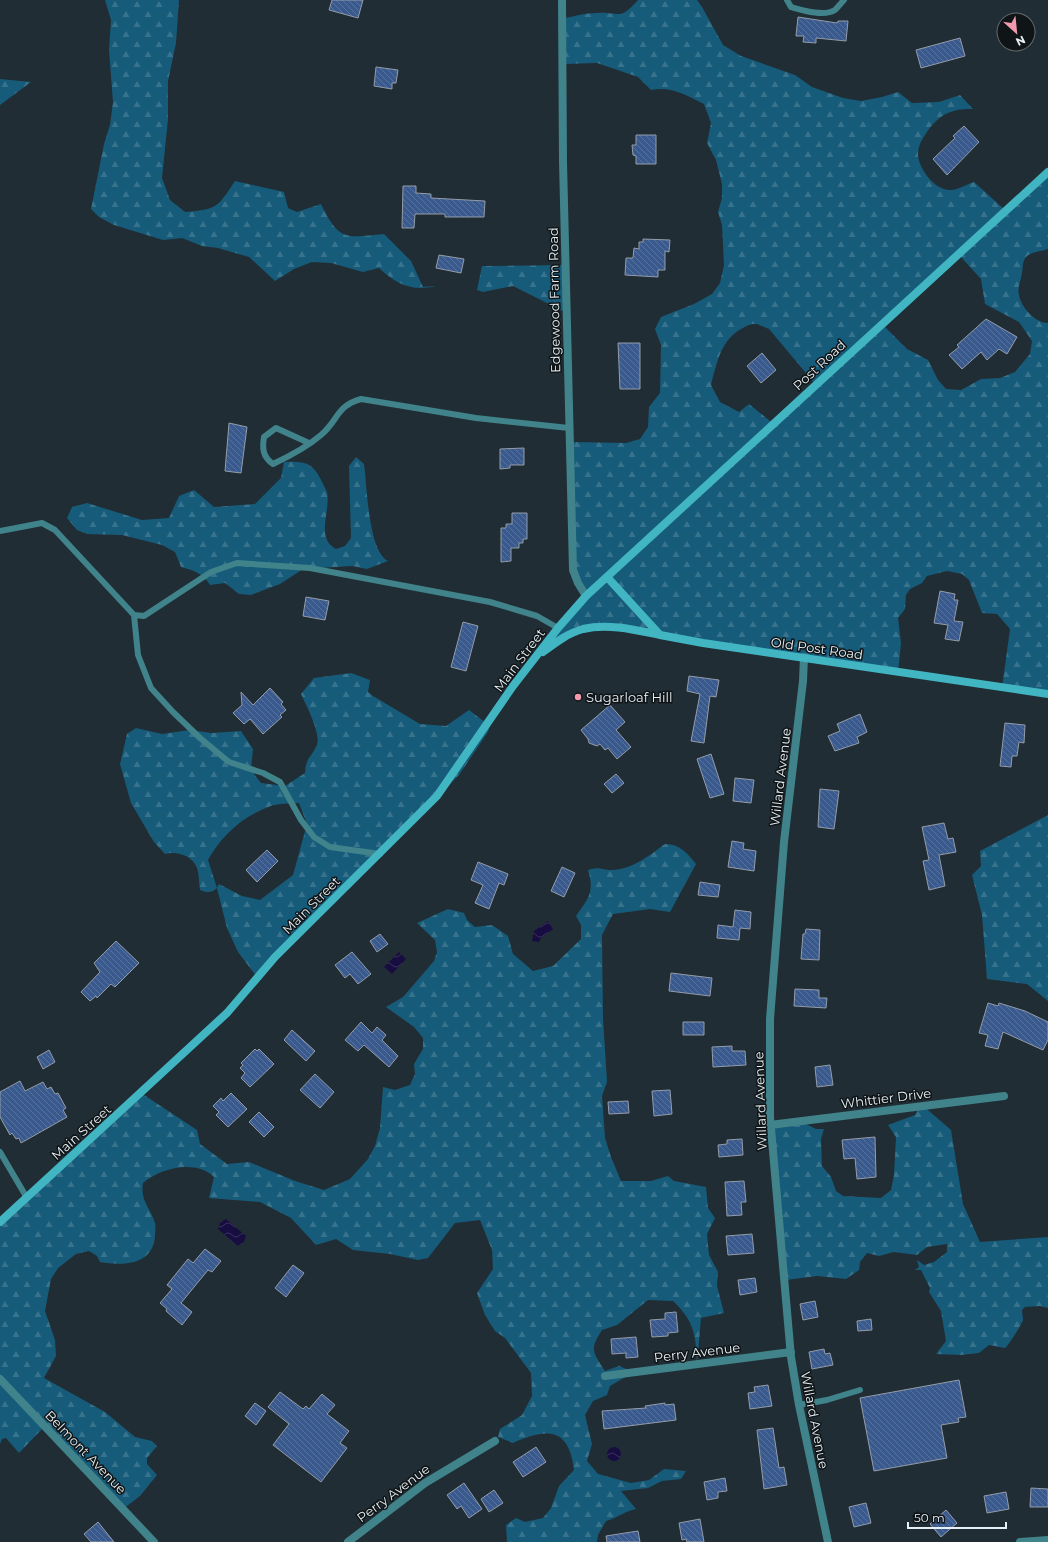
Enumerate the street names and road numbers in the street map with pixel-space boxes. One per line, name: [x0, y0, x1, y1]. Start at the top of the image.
street label: Edgewood Farm Road: [545, 227, 563, 373]
street label: Post Road: [789, 337, 849, 393]
street label: Main Street: [490, 625, 548, 695]
street label: Old Post Road: [770, 634, 864, 662]
street label: Willard Avenue: [766, 727, 794, 827]
street label: Main Street: [279, 873, 343, 937]
street label: Willard Avenue: [750, 1051, 770, 1151]
street label: Whittier Drive: [840, 1085, 932, 1111]
street label: Main Street: [48, 1101, 114, 1163]
street label: Perry Avenue: [653, 1339, 741, 1365]
street label: Willard Avenue: [798, 1370, 832, 1470]
street label: Belmont Avenue: [42, 1407, 130, 1497]
street label: Perry Avenue: [354, 1460, 433, 1526]

